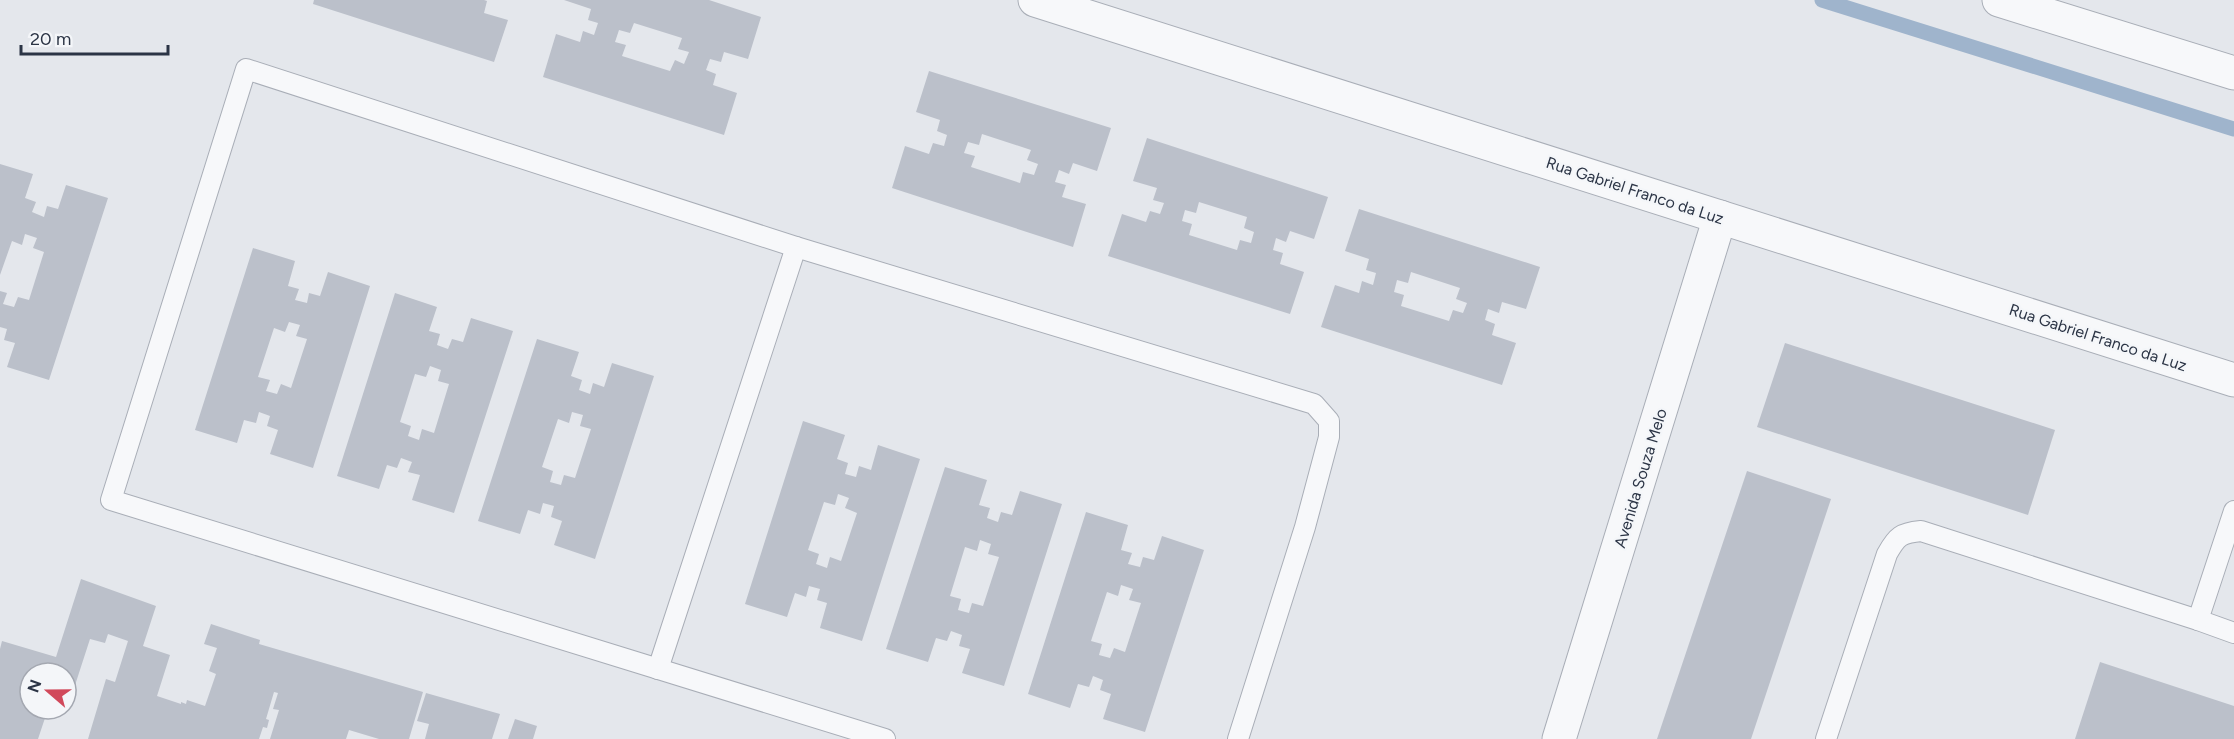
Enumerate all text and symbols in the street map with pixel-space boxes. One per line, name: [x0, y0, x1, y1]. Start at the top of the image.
scale bar: [21, 18, 168, 56]
text: 20 m: [30, 28, 71, 50]
street label: Rua Gabriel Franco da Luz: [1544, 153, 1726, 228]
street label: Rua Gabriel Franco da Luz: [2007, 300, 2189, 375]
street label: Avenida Souza Melo: [1610, 406, 1671, 550]
north arrow: [18, 661, 78, 721]
text: N: [23, 677, 45, 695]

